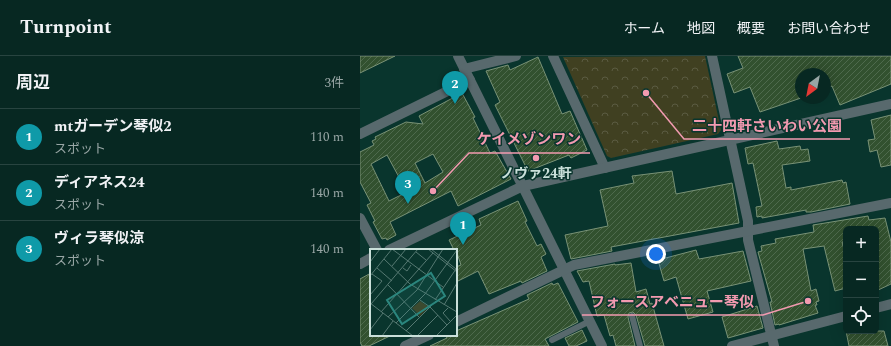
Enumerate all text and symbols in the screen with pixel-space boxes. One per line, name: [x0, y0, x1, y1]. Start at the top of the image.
text: Turnpoint: [20, 13, 112, 42]
text: ホーム: [623, 18, 665, 39]
text: 地図: [687, 18, 715, 39]
text: 概要: [737, 18, 765, 39]
text: お問い合わせ: [787, 18, 871, 39]
north arrow: [795, 68, 831, 104]
text: 周辺: [16, 70, 50, 96]
pin: 2: [442, 71, 468, 104]
text: 3件: [324, 73, 344, 93]
callout: 二十四軒さいわい公園: [684, 112, 850, 139]
text: mtガーデン琴似2: [54, 115, 172, 138]
text: 二十四軒さいわい公園: [692, 115, 842, 138]
callout: ケイメゾンワン: [469, 126, 590, 153]
text: 1: [25, 127, 33, 147]
text: 110 m: [310, 127, 344, 147]
text: ケイメゾンワン: [477, 128, 581, 151]
text: スポット: [54, 139, 106, 159]
marker: ノヴァ24軒: [531, 153, 541, 163]
place label: ノヴァ24軒: [500, 163, 572, 184]
text: ディアネス24: [54, 171, 145, 194]
pin: 3: [395, 171, 421, 204]
text: 2: [25, 183, 33, 203]
text: 140 m: [310, 183, 344, 203]
text: スポット: [54, 195, 106, 215]
pin: 1: [450, 212, 476, 245]
map controls: [843, 226, 879, 334]
button: +: [843, 226, 879, 262]
text: ヴィラ琴似涼: [54, 227, 144, 250]
text: 3: [25, 239, 33, 259]
text: 140 m: [310, 239, 344, 259]
your location: [646, 244, 666, 264]
inset map: [370, 249, 457, 336]
text: スポット: [54, 251, 106, 271]
button: −: [843, 262, 879, 298]
callout: フォースアベニュー琴似: [582, 288, 763, 315]
text: フォースアベニュー琴似: [590, 291, 754, 314]
button: locate: [843, 298, 879, 334]

